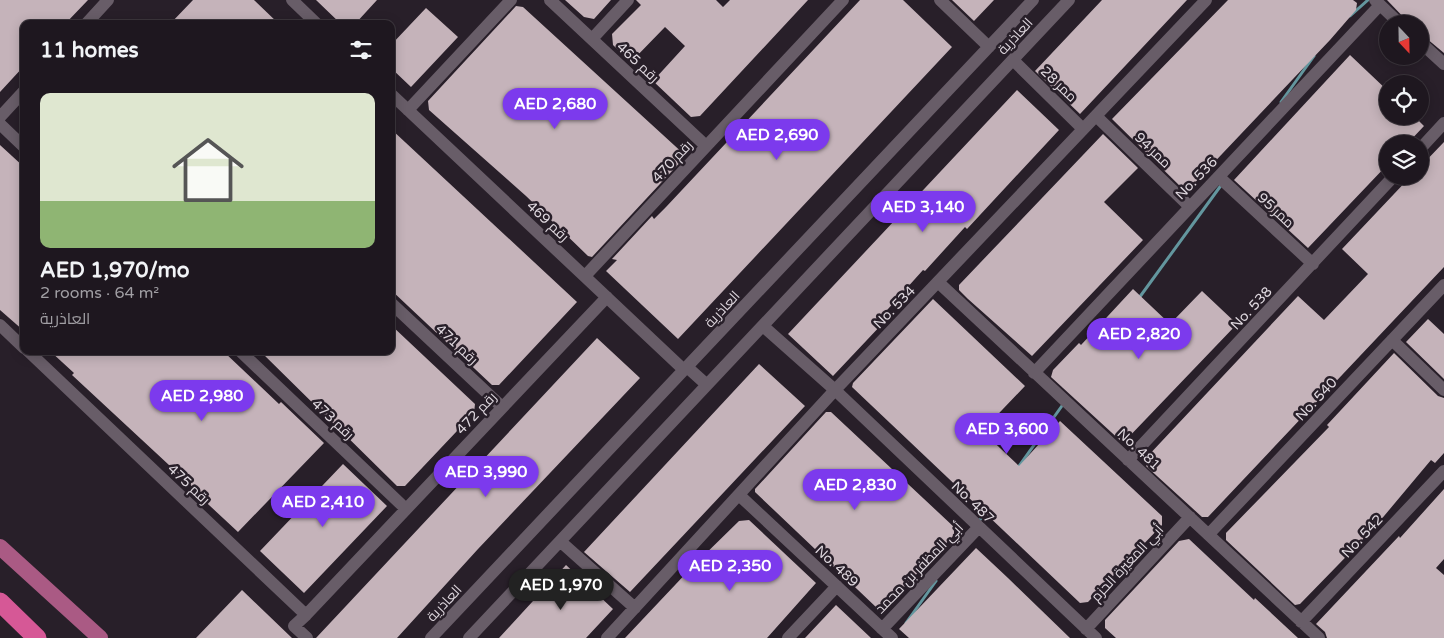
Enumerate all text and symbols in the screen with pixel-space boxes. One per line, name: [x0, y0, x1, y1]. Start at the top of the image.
street label: العاذرية: [994, 14, 1037, 58]
north arrow: [1379, 15, 1429, 65]
map controls: [1379, 15, 1429, 185]
icon: filters: [347, 36, 375, 64]
text: 11 homes: [40, 38, 139, 63]
street label: رقم 465: [612, 39, 662, 87]
street label: ممر 28: [1037, 63, 1080, 106]
button: locate: [1379, 75, 1429, 125]
pin: AED 2,680: [498, 88, 612, 130]
text: AED 2,680: [514, 94, 596, 114]
pin: AED 2,690: [720, 119, 834, 161]
icon: home: [163, 125, 253, 215]
text: AED 2,690: [736, 125, 818, 145]
street label: ممر 94: [1131, 129, 1174, 172]
button: layers: [1379, 135, 1429, 185]
street label: رقم 470: [649, 137, 697, 187]
street label: No. 536: [1172, 153, 1221, 203]
street label: ممر 95: [1254, 189, 1298, 232]
pin: AED 3,140: [866, 190, 980, 233]
text: AED 3,140: [882, 197, 964, 217]
street label: رقم 469: [522, 198, 572, 246]
text: AED 1,970/mo: [40, 258, 190, 283]
street label: No. 534: [870, 282, 919, 332]
text: 2 rooms · 64 m²: [40, 283, 159, 303]
street label: No. 538: [1227, 283, 1276, 334]
street label: العاذرية: [701, 287, 744, 331]
text: العاذرية: [40, 309, 90, 329]
pin: AED 2,820: [1082, 318, 1196, 360]
street label: رقم 471: [431, 321, 481, 369]
text: AED 2,820: [1098, 324, 1180, 344]
street label: No. 540: [1292, 374, 1341, 425]
pin: AED 2,980: [145, 380, 259, 422]
text: AED 2,980: [161, 386, 243, 406]
street label: رقم 472: [453, 389, 501, 439]
street label: رقم 473: [307, 396, 357, 444]
pin: AED 3,600: [950, 412, 1064, 455]
text: AED 3,600: [966, 419, 1048, 439]
street label: No. 481: [1113, 425, 1164, 474]
pin: AED 3,990: [429, 456, 543, 498]
street label: رقم 475: [163, 461, 213, 509]
text: AED 3,990: [445, 462, 527, 482]
pin: AED 2,830: [798, 468, 912, 511]
text: AED 2,830: [814, 475, 896, 495]
street label: No. 487: [948, 478, 998, 527]
pin: AED 2,410: [266, 486, 380, 528]
text: AED 2,410: [282, 492, 364, 512]
street label: No. 542: [1338, 511, 1387, 562]
street label: أبي المظفر بن محمد: [871, 519, 969, 619]
street label: أبي المغيرة الحزم: [1087, 521, 1170, 607]
street label: No. 489: [811, 542, 862, 591]
pin: AED 2,350: [673, 550, 787, 592]
text: AED 2,350: [689, 556, 771, 576]
pin: AED 1,970: [504, 568, 618, 611]
text: AED 1,970: [520, 575, 602, 595]
street label: العاذرية: [423, 581, 466, 625]

